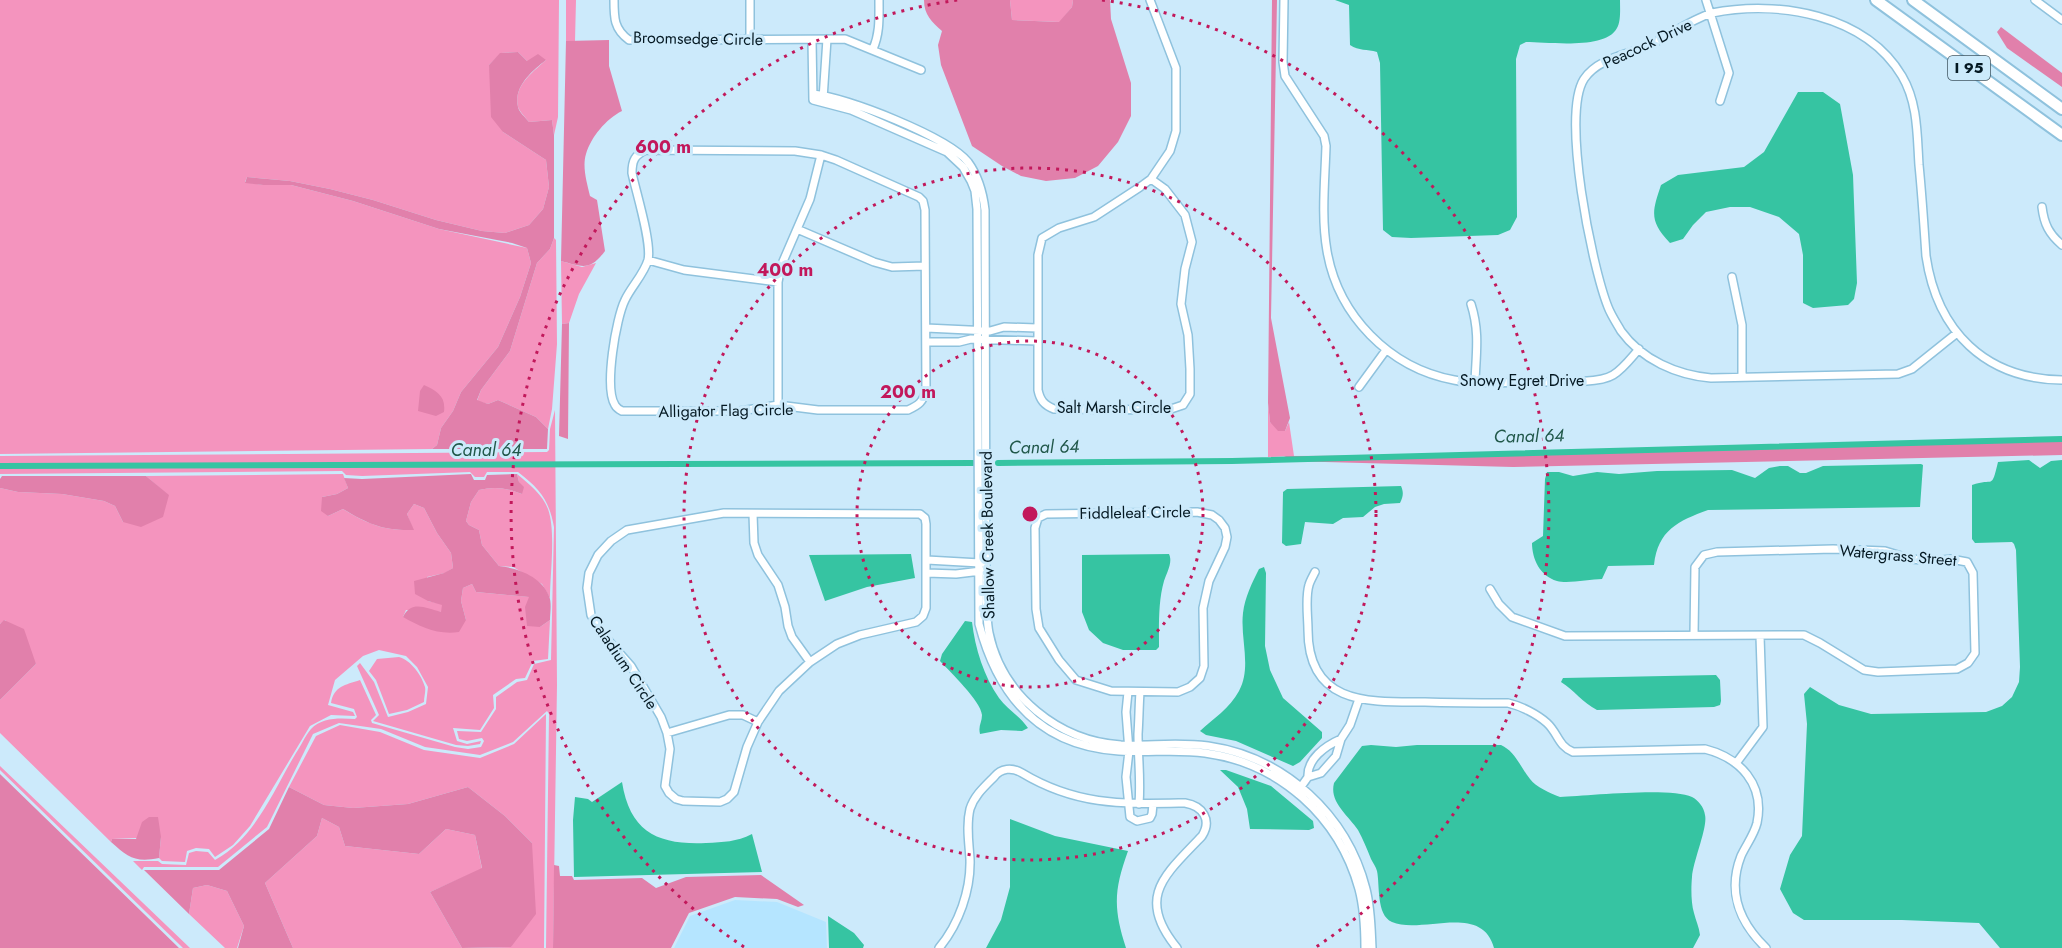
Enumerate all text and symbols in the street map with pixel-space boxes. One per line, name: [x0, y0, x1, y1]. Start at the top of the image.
street label: Peacock Drive: [1599, 13, 1695, 74]
street label: Broomsedge Circle: [633, 26, 763, 51]
road number: I 95: [1948, 56, 1990, 80]
text: 600 m: [635, 134, 691, 160]
text: 400 m: [757, 257, 813, 283]
street label: Snowy Egret Drive: [1460, 369, 1584, 392]
text: 200 m: [880, 379, 936, 405]
street label: Salt Marsh Circle: [1057, 396, 1171, 419]
street label: Alligator Flag Circle: [658, 398, 794, 423]
water label: Canal 64: [1493, 422, 1565, 450]
water label: Canal 64: [1008, 433, 1080, 461]
water label: Canal 64: [451, 437, 521, 463]
street label: Shallow Creek Boulevard: [975, 451, 1000, 619]
street label: Fiddleleaf Circle: [1079, 500, 1191, 525]
centre of rings: [1020, 504, 1040, 524]
street label: Watergrass Street: [1838, 539, 1958, 572]
street label: Caladium Circle: [584, 611, 664, 714]

